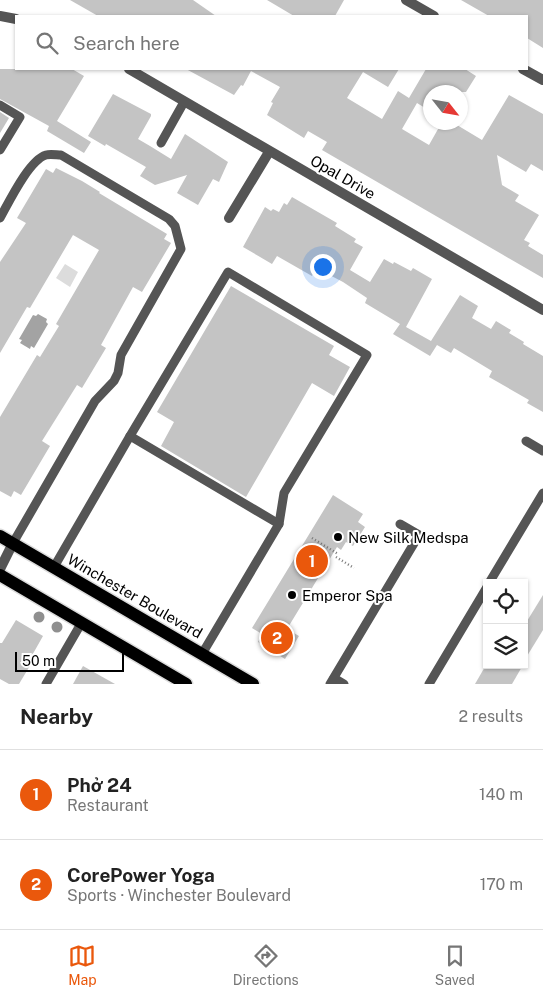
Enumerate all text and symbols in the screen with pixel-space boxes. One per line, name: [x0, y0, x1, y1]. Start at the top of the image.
search box: [15, 15, 528, 70]
icon: search: [33, 29, 61, 57]
text: Search here: [73, 32, 180, 54]
north arrow: [423, 85, 468, 130]
street label: Opal Drive: [308, 152, 378, 202]
your location: [310, 254, 336, 280]
place label: New Silk Medspa: [348, 529, 469, 546]
marker: New Silk Medspa: [332, 531, 344, 543]
pin: 1: [296, 542, 328, 580]
street label: Winchester Boulevard: [64, 550, 206, 642]
map controls: [483, 579, 528, 669]
button: locate: [483, 579, 528, 624]
place label: Emperor Spa: [302, 587, 392, 604]
marker: Emperor Spa: [286, 589, 298, 601]
pin: 2: [261, 619, 293, 657]
button: layers: [483, 624, 528, 669]
scale bar: [15, 649, 124, 672]
text: 50 m: [22, 653, 55, 669]
text: Nearby: [20, 704, 93, 729]
text: 2 results: [458, 707, 523, 726]
text: Phở 24: [67, 774, 132, 796]
text: 1: [33, 785, 39, 804]
text: 140 m: [479, 785, 523, 804]
text: Restaurant: [67, 796, 149, 815]
text: CorePower Yoga: [67, 864, 215, 886]
text: 2: [31, 875, 41, 894]
text: 170 m: [480, 875, 523, 894]
text: Sports · Winchester Boulevard: [67, 886, 291, 905]
tab: Map: [68, 942, 97, 988]
tab: Directions: [233, 942, 299, 988]
tab: Saved: [435, 942, 475, 988]

